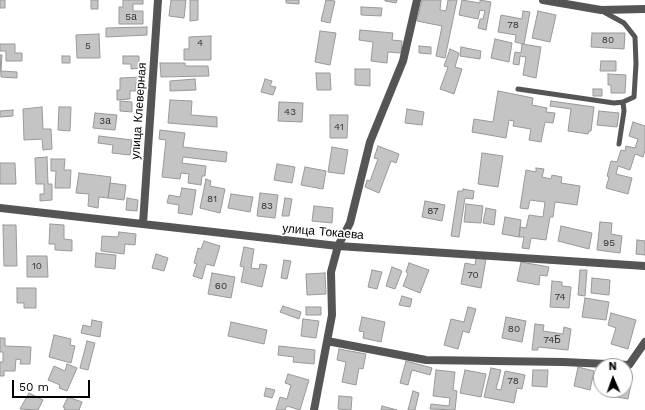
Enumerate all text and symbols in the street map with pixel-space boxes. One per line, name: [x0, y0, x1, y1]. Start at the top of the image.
house number: 5а: [125, 11, 137, 23]
house number: 78: [507, 19, 519, 31]
house number: 80: [602, 34, 614, 46]
house number: 4: [197, 37, 203, 49]
house number: 5: [85, 40, 91, 52]
street label: улица Клеверная: [128, 62, 150, 160]
house number: 43: [284, 106, 296, 118]
house number: 3а: [99, 115, 111, 127]
house number: 41: [334, 121, 344, 133]
house number: 81: [207, 193, 217, 205]
house number: 83: [261, 200, 273, 212]
house number: 87: [427, 205, 439, 217]
street label: улица Токаева: [282, 221, 364, 243]
house number: 95: [603, 237, 615, 249]
house number: 10: [32, 260, 42, 272]
house number: 70: [467, 269, 479, 281]
house number: 60: [215, 280, 227, 292]
house number: 74: [554, 291, 566, 303]
house number: 80: [508, 323, 520, 335]
house number: 74Б: [543, 334, 561, 346]
north arrow: [593, 358, 633, 398]
text: N: [608, 360, 617, 373]
scale bar: [14, 372, 92, 398]
house number: 78: [507, 375, 519, 387]
text: 50 m: [19, 380, 49, 394]

